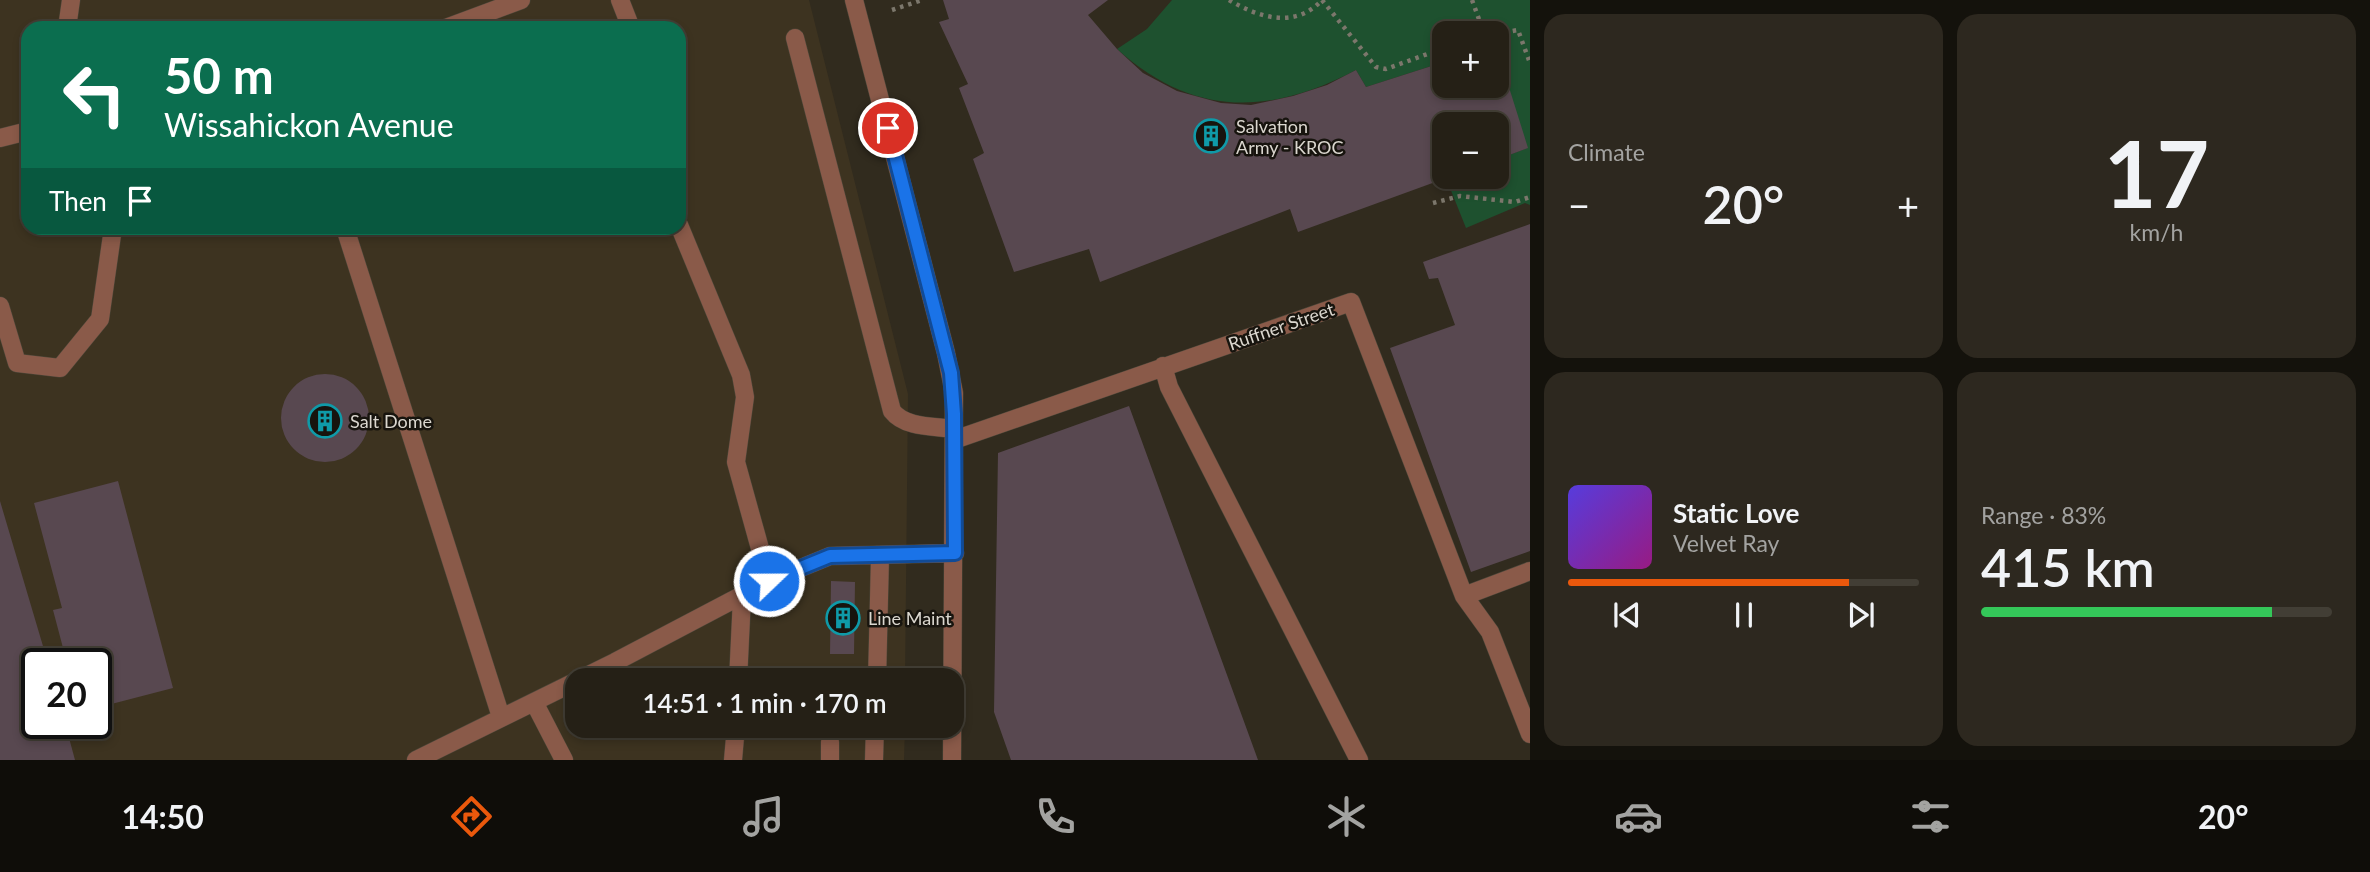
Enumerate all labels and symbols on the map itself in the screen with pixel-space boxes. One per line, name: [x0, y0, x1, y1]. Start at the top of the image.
pin: [858, 98, 918, 158]
place label: Salvation Army - KROC: [1236, 115, 1344, 158]
building icon: Salvation Army - KROC: [1192, 117, 1230, 155]
street label: Ruffner Street: [1225, 297, 1337, 354]
building icon: Salt Dome: [306, 402, 344, 440]
place label: Salt Dome: [350, 410, 432, 432]
position arrow: [732, 544, 806, 618]
building icon: Line Maint: [824, 599, 862, 637]
place label: Line Maint: [868, 607, 952, 629]
speed limit sign: 20: [21, 648, 112, 739]

